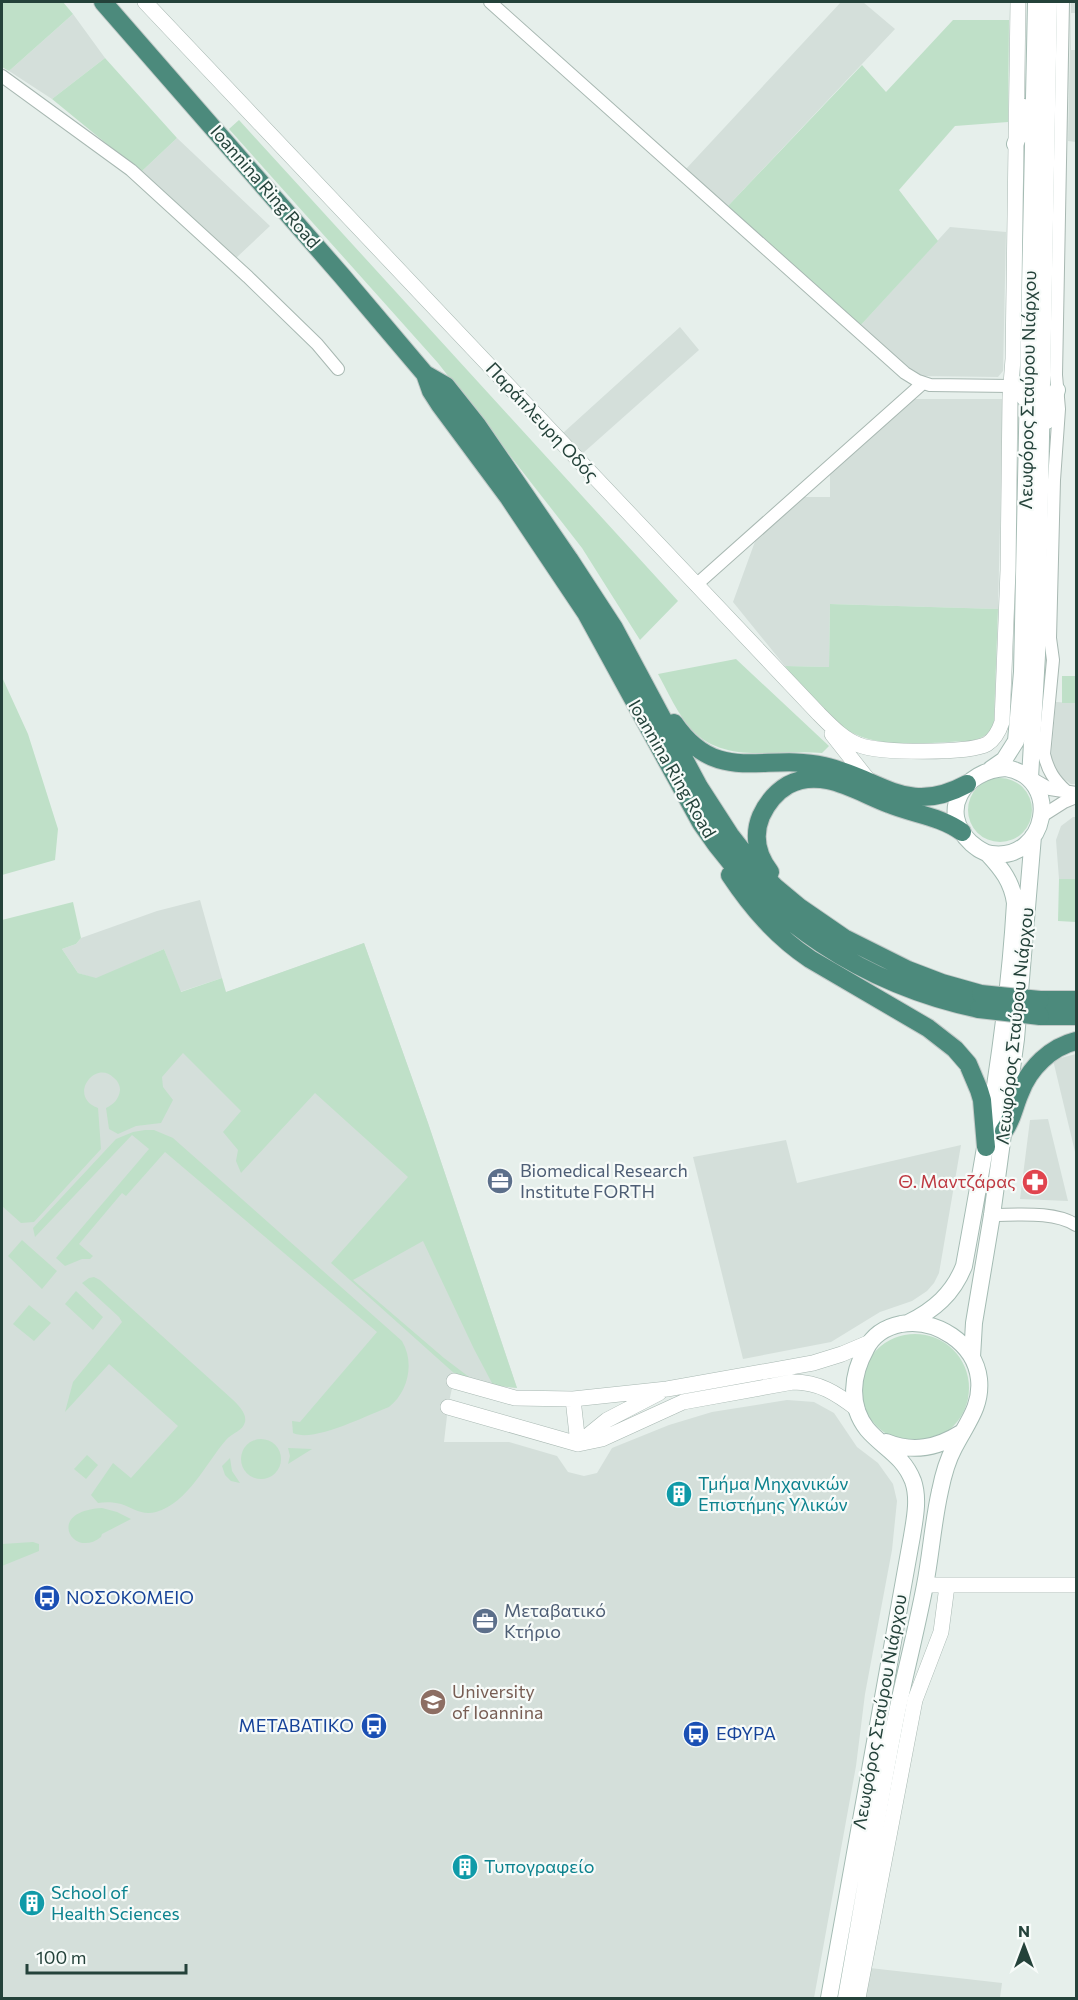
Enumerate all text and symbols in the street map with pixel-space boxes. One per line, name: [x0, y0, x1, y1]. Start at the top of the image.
street label: Ioannina Ring Road: [206, 120, 325, 252]
street label: Λεωφόρος Σταύρου Νιάρχου: [1014, 270, 1040, 510]
street label: Παράπλευρη Οδός: [482, 357, 604, 486]
street label: Ioannina Ring Road: [624, 696, 721, 841]
street label: Λεωφόρος Σταύρου Νιάρχου: [991, 906, 1037, 1146]
place label: Biomedical Research Institute FORTH: [520, 1159, 688, 1202]
office icon: Biomedical Research Institute FORTH: [485, 1166, 515, 1196]
pharmacy icon: Θ. Μαντζάρας: [1020, 1167, 1050, 1197]
place label: Θ. Μαντζάρας: [898, 1170, 1016, 1192]
place label: Τμήμα Μηχανικών Επιστήμης Υλικών: [698, 1472, 848, 1515]
building icon: Τμήμα Μηχανικών Επιστήμης Υλικών: [664, 1479, 694, 1509]
bus stop icon: ΝΟΣΟΚΟΜΕΙΟ: [32, 1583, 62, 1613]
place label: ΝΟΣΟΚΟΜΕΙΟ: [66, 1586, 194, 1608]
street label: Λεωφόρος Σταύρου Νιάρχου: [847, 1592, 911, 1831]
place label: Μεταβατικό Κτήριο: [504, 1599, 606, 1642]
office icon: Μεταβατικό Κτήριο: [470, 1606, 500, 1636]
place label: University of Ioannina: [452, 1680, 543, 1723]
school or university icon: University of Ioannina: [418, 1687, 448, 1717]
bus stop icon: ΜΕΤΑΒΑΤΙΚΟ: [359, 1711, 389, 1741]
place label: ΜΕΤΑΒΑΤΙΚΟ: [239, 1714, 354, 1736]
bus stop icon: ΕΦΥΡΑ: [681, 1719, 711, 1749]
place label: ΕΦΥΡΑ: [716, 1722, 776, 1744]
building icon: Τυπογραφείο: [450, 1852, 480, 1882]
place label: Τυπογραφείο: [484, 1855, 594, 1877]
place label: School of Health Sciences: [51, 1881, 180, 1924]
building icon: School of Health Sciences: [17, 1888, 47, 1918]
north arrow: [994, 1916, 1054, 1976]
text: N: [1018, 1921, 1030, 1940]
scale bar: [27, 1937, 186, 1975]
text: 100 m: [36, 1946, 86, 1968]

